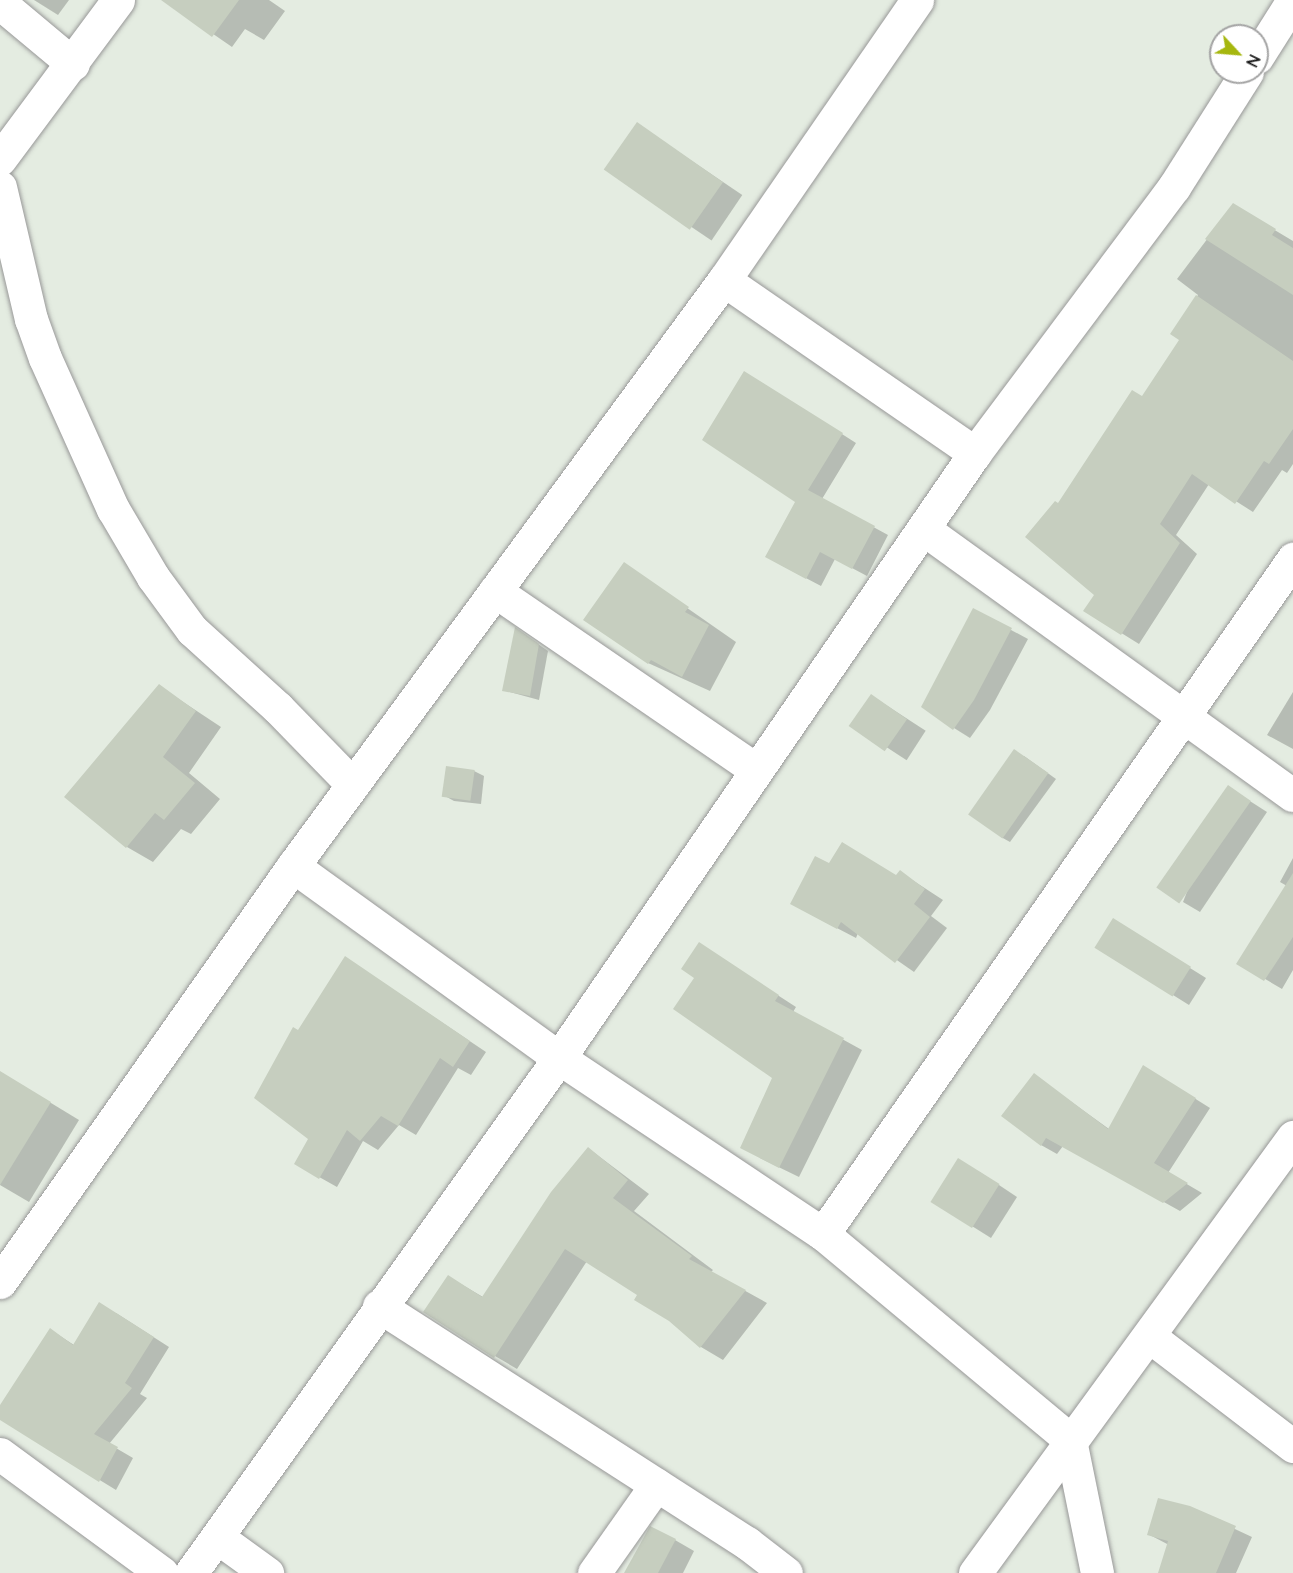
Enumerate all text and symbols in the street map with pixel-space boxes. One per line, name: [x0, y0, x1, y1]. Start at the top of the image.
north arrow: [1209, 24, 1269, 84]
text: N: [1242, 51, 1265, 71]

